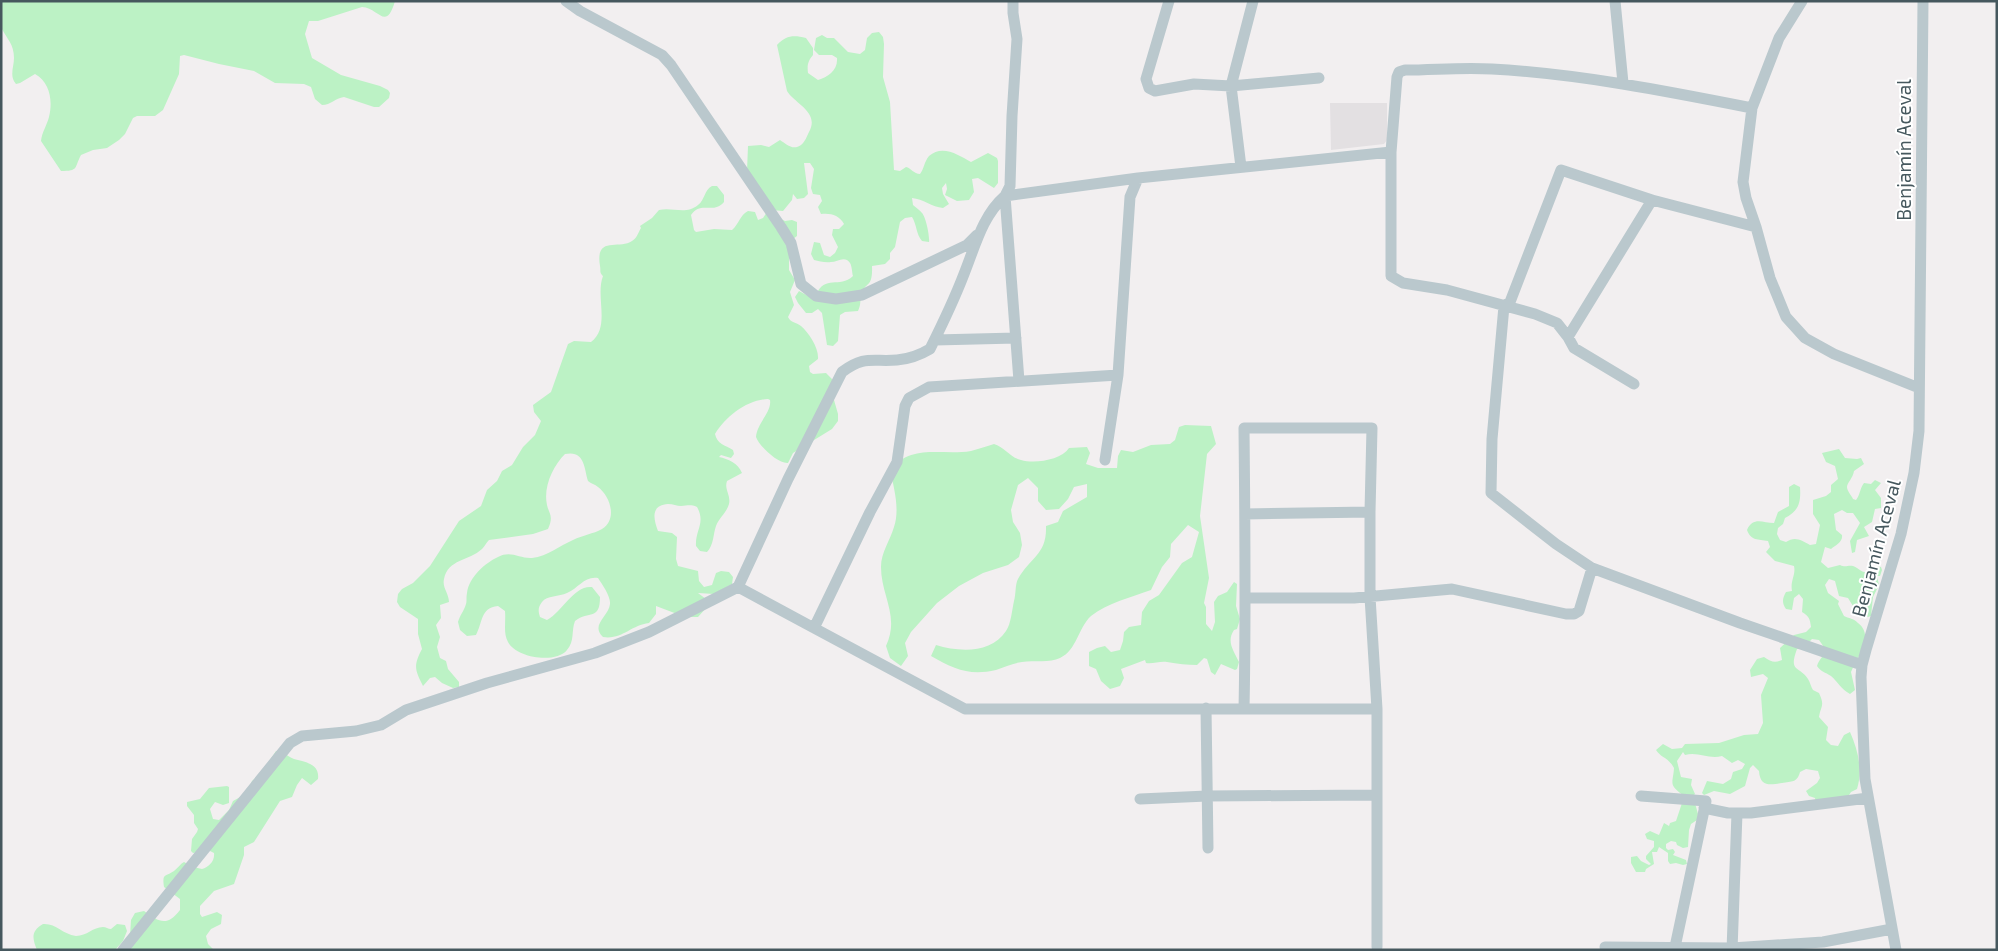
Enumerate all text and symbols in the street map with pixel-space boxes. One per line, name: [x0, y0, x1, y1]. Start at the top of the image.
street label: Benjamín Aceval: [1892, 79, 1915, 221]
street label: Benjamín Aceval: [1846, 476, 1905, 619]

